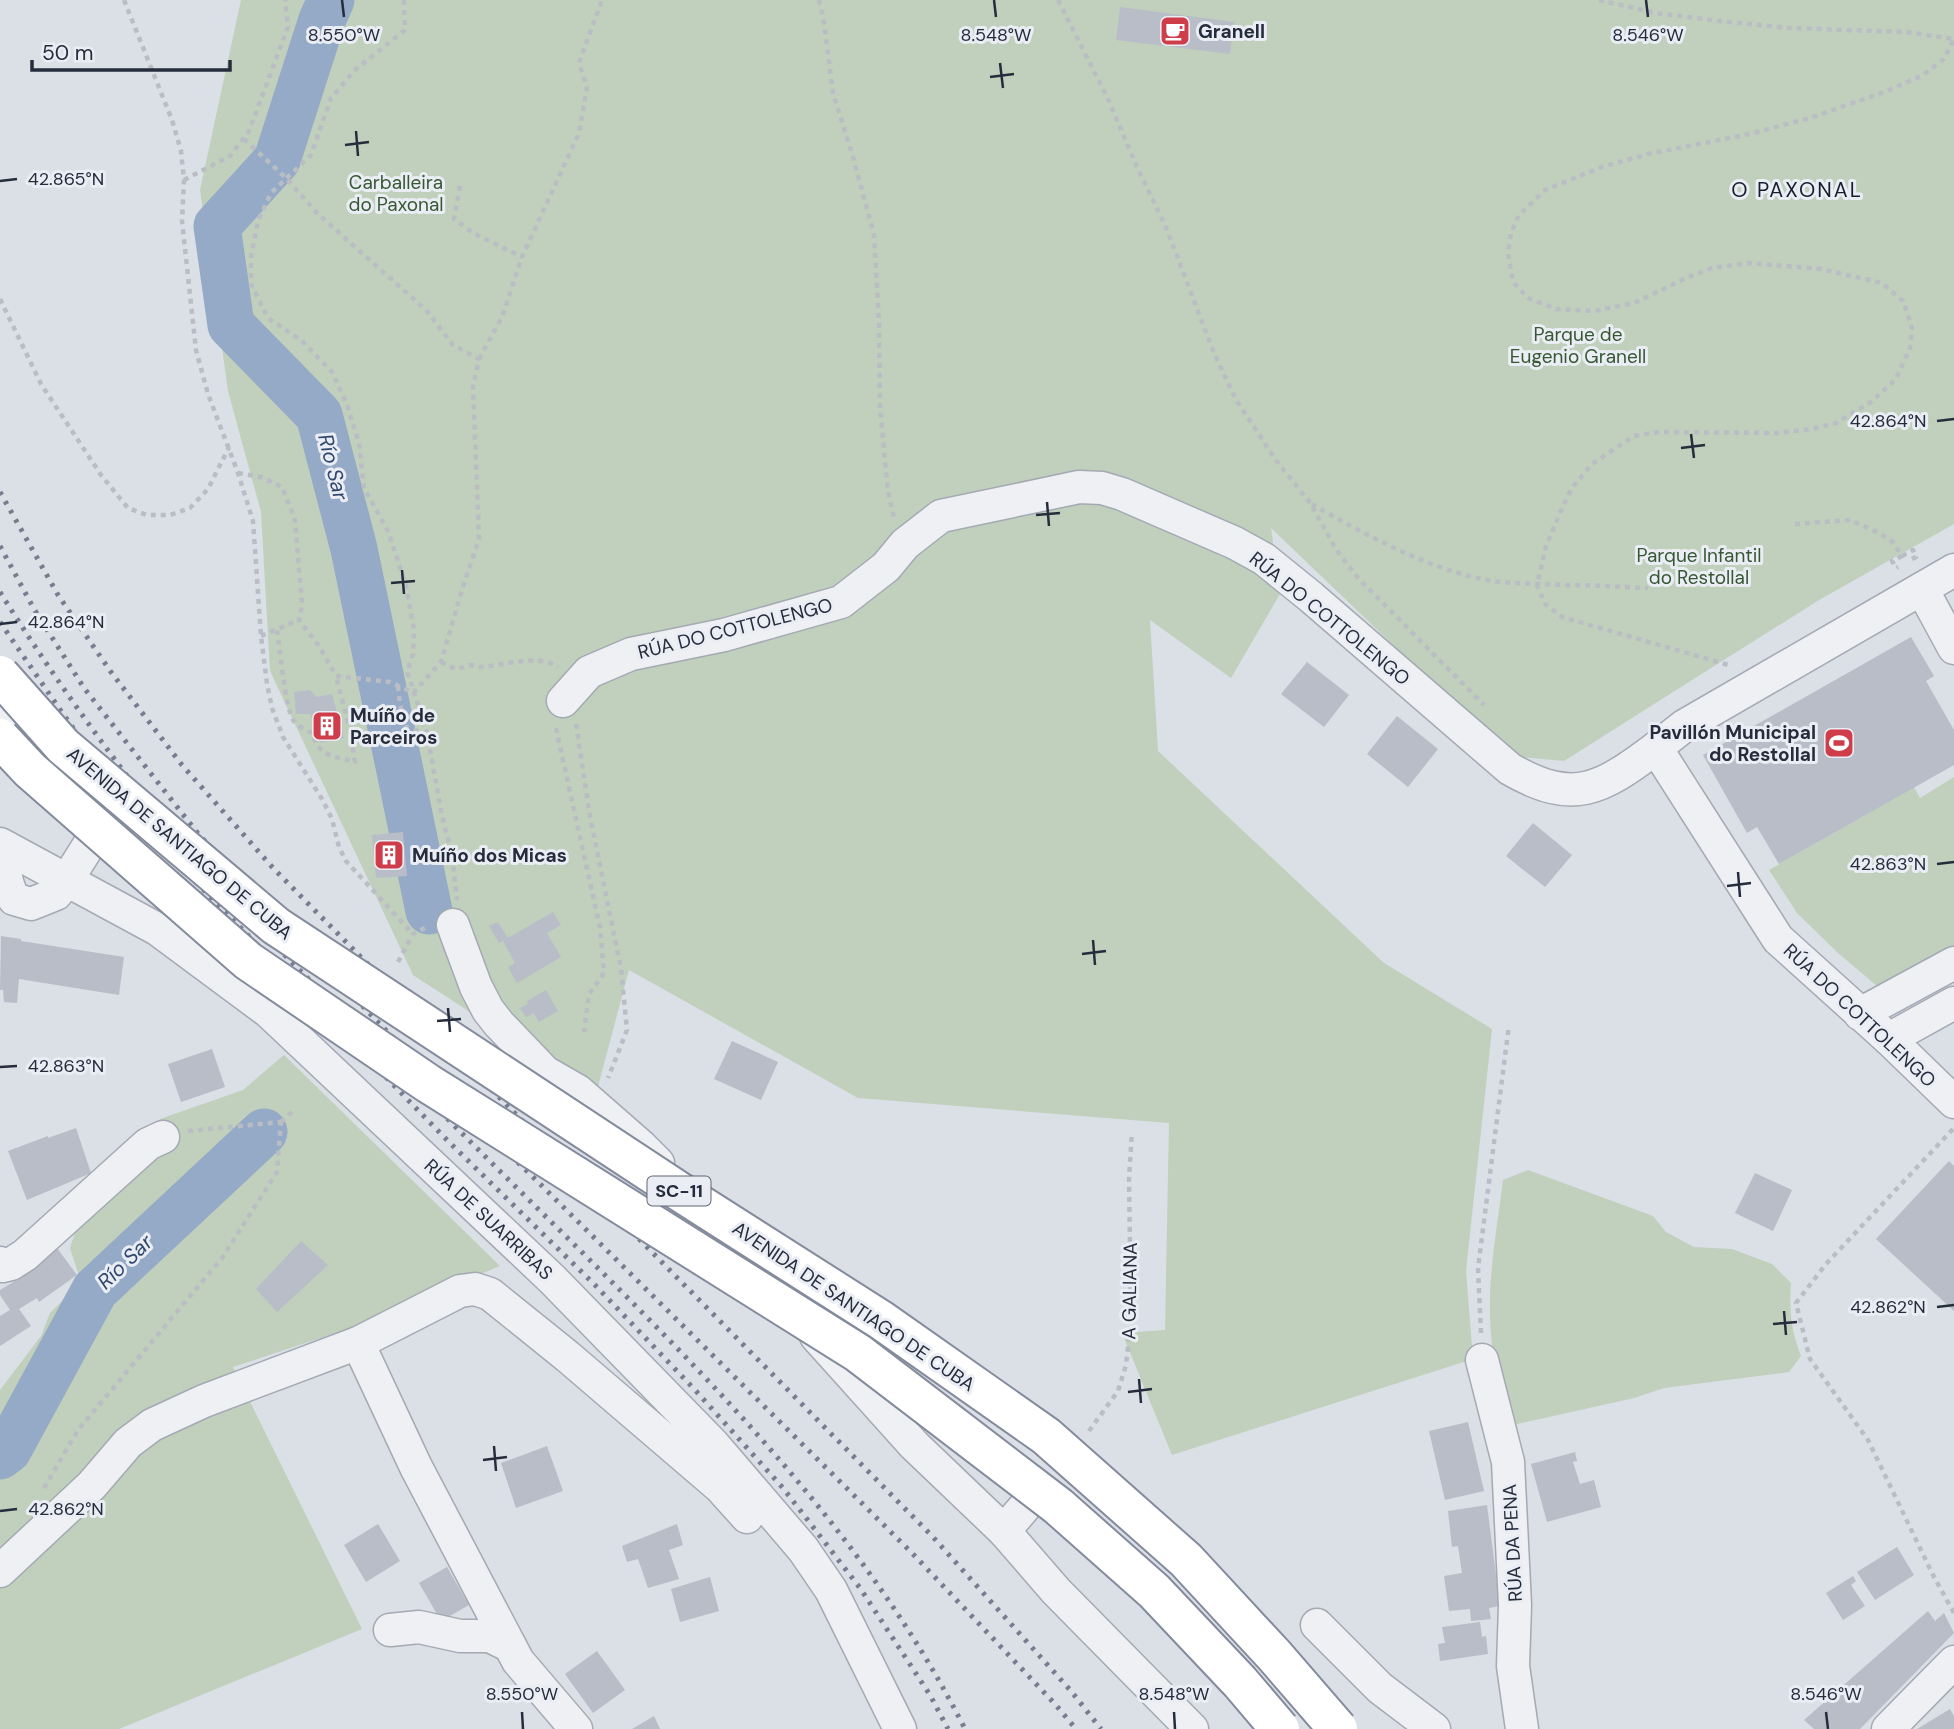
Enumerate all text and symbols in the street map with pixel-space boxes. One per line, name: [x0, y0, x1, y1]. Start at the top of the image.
cafe icon: Granell: [1158, 14, 1192, 48]
place label: Granell: [1198, 19, 1265, 44]
text: 8.550°W: [308, 23, 380, 47]
text: 8.548°W: [961, 23, 1031, 47]
text: 8.546°W: [1612, 23, 1684, 47]
scale bar: [32, 28, 229, 72]
text: 50 m: [42, 39, 93, 67]
text: 42.865°N: [28, 167, 104, 191]
park label: Carballeira do Paxonal: [349, 170, 443, 217]
district label: O PAXONAL: [1731, 176, 1863, 204]
park label: Parque de Eugenio Granell: [1510, 322, 1646, 369]
text: 42.864°N: [1850, 409, 1926, 433]
water label: Río Sar: [311, 431, 355, 504]
park label: Parque Infantil do Restollal: [1636, 543, 1762, 590]
street label: RÚA DO COTTOLENGO: [1244, 546, 1415, 691]
street label: RÚA DO COTTOLENGO: [635, 592, 835, 665]
text: 42.864°N: [28, 610, 104, 634]
place label: Muíño de Parceiros: [350, 703, 437, 750]
building icon: Muíño de Parceiros: [310, 709, 344, 743]
place label: Pavillón Municipal do Restollal: [1649, 720, 1816, 767]
sports icon: Pavillón Municipal do Restollal: [1822, 726, 1856, 760]
street label: AVENIDA DE SANTIAGO DE CUBA: [62, 742, 298, 945]
building icon: Muíño dos Micas: [372, 838, 406, 872]
place label: Muíño dos Micas: [412, 843, 567, 868]
text: 42.863°N: [1850, 852, 1926, 876]
street label: RÚA DO COTTOLENGO: [1778, 938, 1941, 1093]
text: 42.863°N: [28, 1054, 104, 1078]
street label: RÚA DE SUARRIBAS: [419, 1153, 558, 1285]
road number: SC-11: [648, 1176, 710, 1206]
street label: AVENIDA DE SANTIAGO DE CUBA: [728, 1216, 980, 1397]
water label: Río Sar: [91, 1228, 160, 1295]
street label: A GALIANA: [1116, 1242, 1143, 1340]
text: 42.862°N: [1850, 1295, 1926, 1319]
street label: RÚA DA PENA: [1497, 1483, 1528, 1603]
text: 42.862°N: [28, 1497, 104, 1521]
text: 8.550°W: [486, 1682, 558, 1706]
text: 8.548°W: [1139, 1682, 1209, 1706]
text: 8.546°W: [1790, 1682, 1862, 1706]

